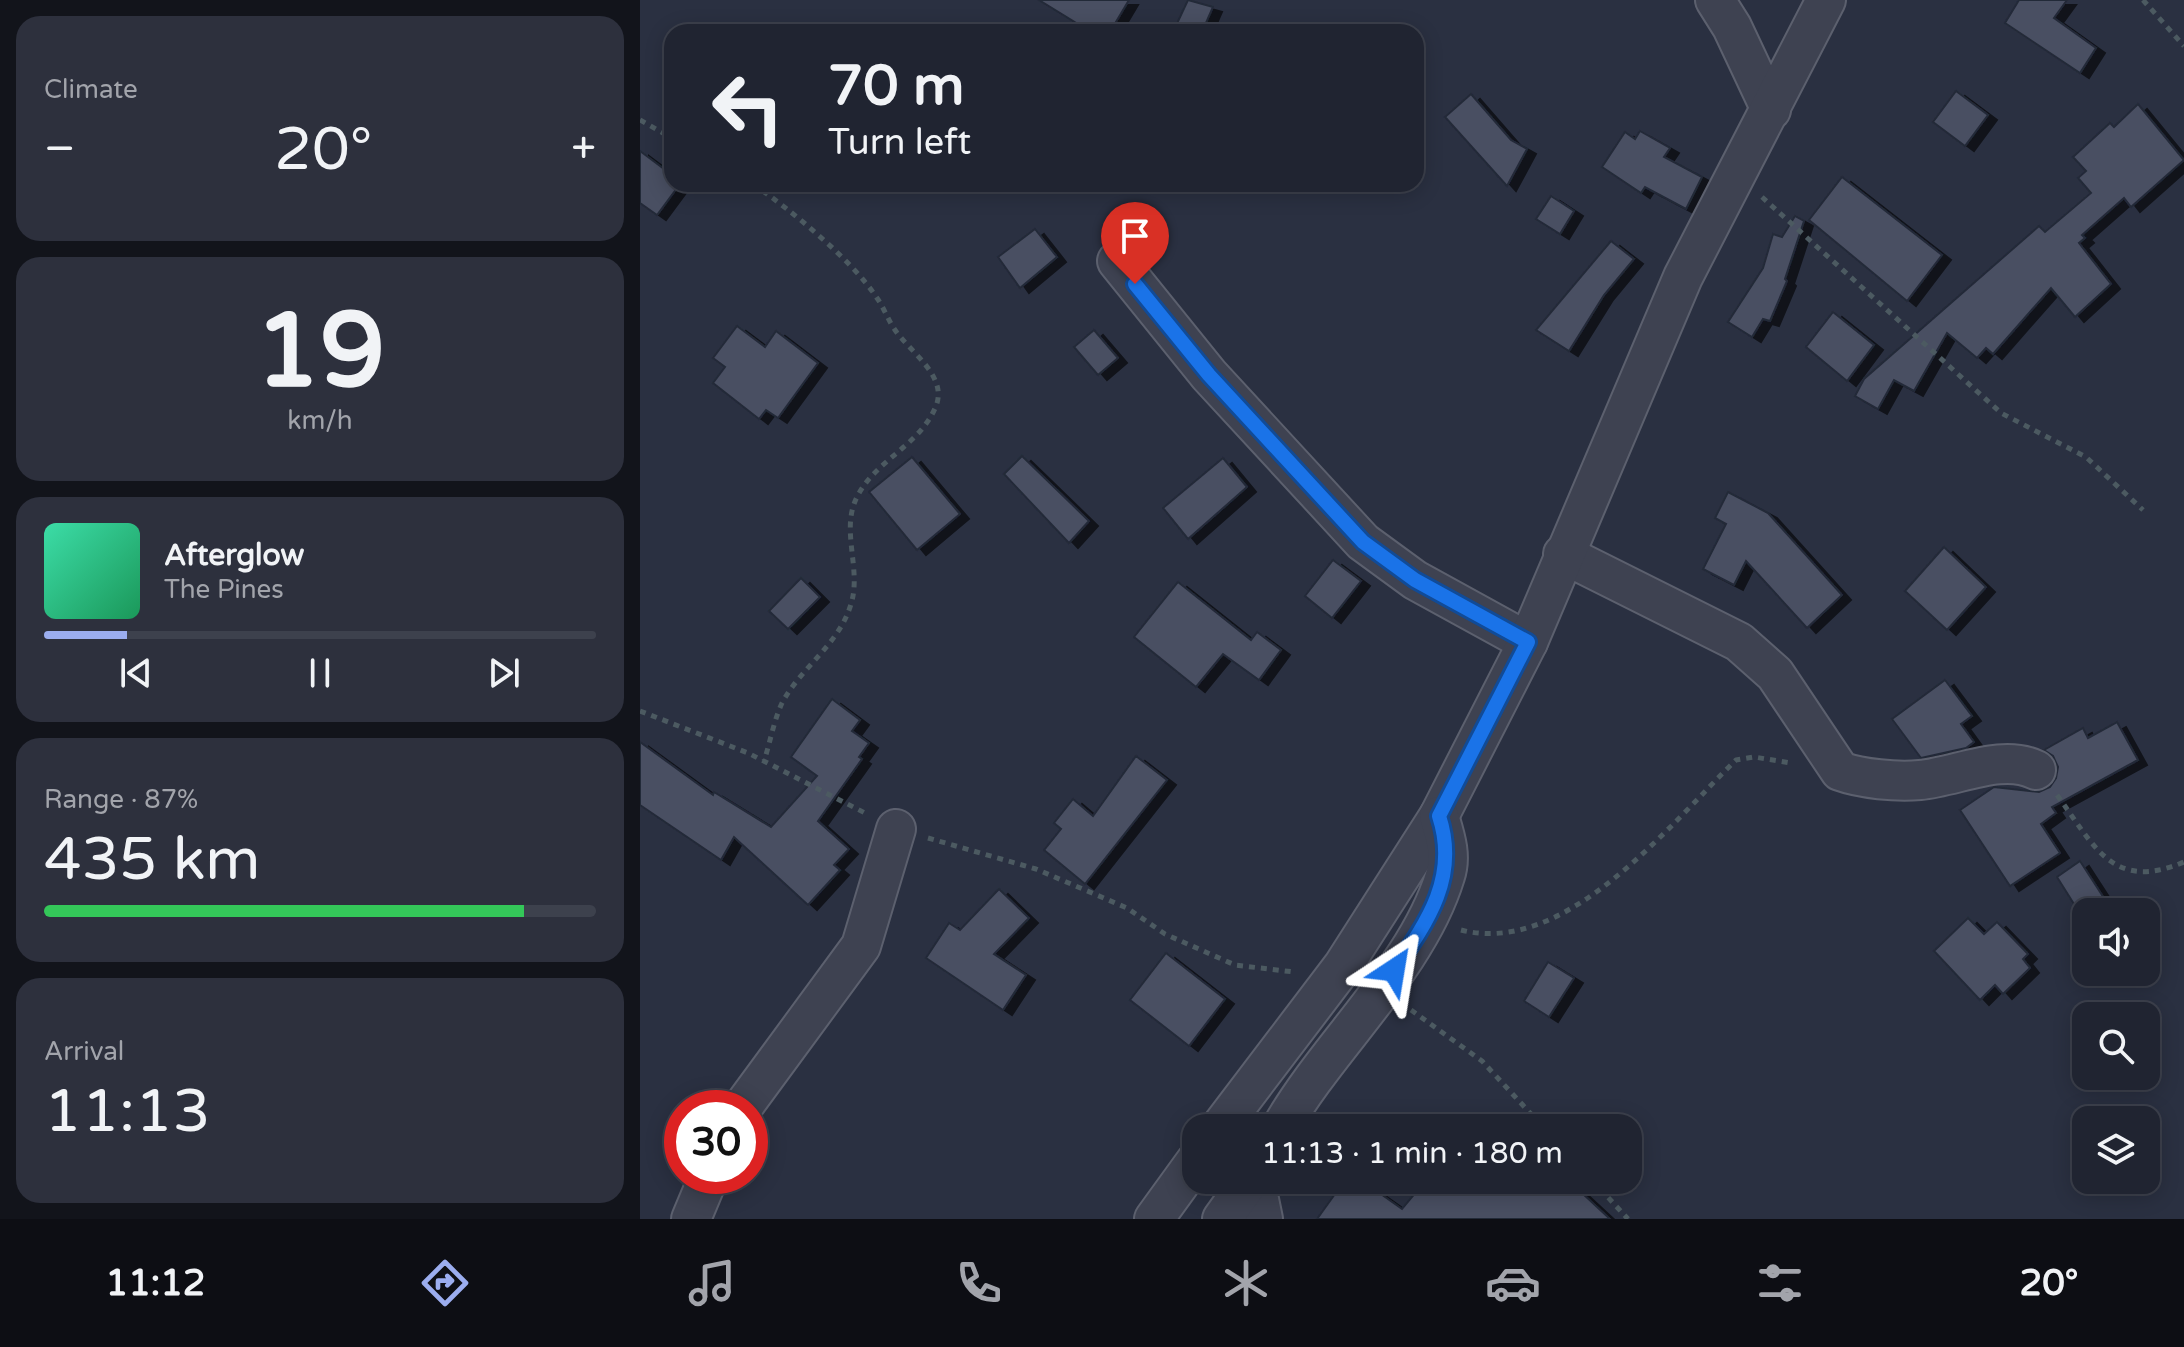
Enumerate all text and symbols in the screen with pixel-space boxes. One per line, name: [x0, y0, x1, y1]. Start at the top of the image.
text: 70 m: [828, 53, 964, 120]
icon: left: [696, 56, 800, 160]
text: Climate: [44, 74, 138, 105]
text: 20°: [274, 114, 372, 186]
text: Turn left: [828, 121, 971, 164]
text: −: [44, 123, 75, 176]
text: +: [571, 123, 596, 176]
pin: [1101, 202, 1169, 284]
icon: arrive: [1113, 214, 1157, 258]
text: 19: [255, 290, 385, 415]
text: km/h: [287, 405, 353, 436]
text: Afterglow: [164, 537, 304, 574]
text: The Pines: [164, 574, 284, 605]
icon: previous: [114, 651, 158, 695]
icon: pause: [298, 651, 342, 695]
icon: next: [482, 651, 526, 695]
text: Range · 87%: [44, 784, 198, 815]
text: 435 km: [44, 824, 260, 896]
map controls: [2072, 898, 2160, 1194]
button: sound: [2072, 898, 2160, 986]
position arrow: [1352, 928, 1436, 1012]
button: search: [2072, 1002, 2160, 1090]
text: Arrival: [44, 1036, 124, 1067]
text: 11:13: [44, 1076, 210, 1148]
speed limit sign: 30: [664, 1090, 768, 1194]
button: layers: [2072, 1106, 2160, 1194]
text: 11:13 · 1 min · 180 m: [1261, 1135, 1563, 1172]
icon: directions: [417, 1255, 473, 1311]
icon: music: [684, 1255, 740, 1311]
icon: phone: [951, 1255, 1007, 1311]
icon: climate: [1218, 1255, 1274, 1311]
icon: car: [1485, 1255, 1541, 1311]
icon: filters: [1752, 1255, 1808, 1311]
text: 11:12: [106, 1262, 205, 1305]
text: 20°: [2020, 1262, 2078, 1305]

